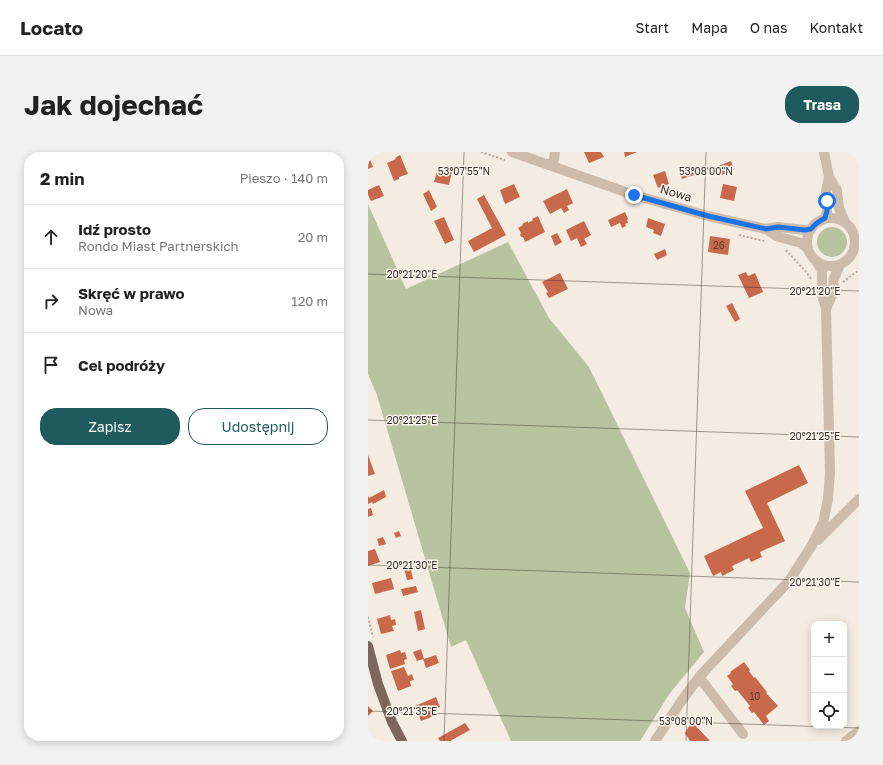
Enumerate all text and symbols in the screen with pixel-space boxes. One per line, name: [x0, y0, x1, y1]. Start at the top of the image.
text: Locato: [20, 16, 83, 39]
text: Start: [636, 19, 669, 36]
text: Mapa: [691, 19, 728, 36]
text: O nas: [750, 19, 787, 36]
text: Kontakt: [809, 19, 863, 36]
button: Trasa: [785, 86, 859, 123]
text: Jak dojechać: [24, 88, 203, 121]
text: 53°07'55"N: [438, 165, 490, 177]
text: 53°08'00"N: [679, 165, 733, 177]
text: 2 min: [40, 168, 84, 189]
text: Pieszo · 140 m: [240, 170, 328, 186]
street label: Nowa: [658, 181, 694, 205]
route end: [625, 186, 643, 204]
route start: [818, 192, 836, 210]
text: Idź prosto: [78, 220, 151, 238]
icon: ahead: [40, 226, 62, 248]
text: 20 m: [298, 229, 328, 245]
text: Rondo Miast Partnerskich: [78, 238, 239, 254]
house number: 26: [713, 239, 725, 251]
text: 20°21'20"E: [387, 268, 437, 280]
text: Skręć w prawo: [78, 284, 185, 302]
text: 20°21'20"E: [790, 285, 840, 297]
icon: right: [40, 290, 62, 312]
text: 120 m: [291, 293, 328, 309]
text: Nowa: [78, 302, 113, 318]
icon: arrive: [40, 354, 62, 376]
text: Cel podróży: [78, 356, 165, 374]
button: Zapisz: [40, 408, 180, 445]
button: Udostępnij: [188, 408, 328, 445]
text: 20°21'25"E: [387, 414, 437, 426]
text: 20°21'25"E: [790, 430, 840, 442]
text: 20°21'30"E: [387, 559, 437, 571]
text: 20°21'30"E: [790, 576, 840, 588]
map controls: [811, 621, 847, 729]
button: +: [811, 621, 847, 657]
button: −: [811, 657, 847, 693]
house number: 10: [749, 690, 761, 702]
button: locate: [811, 693, 847, 729]
text: 20°21'35"E: [387, 705, 437, 717]
text: 53°08'00"N: [659, 715, 713, 727]

